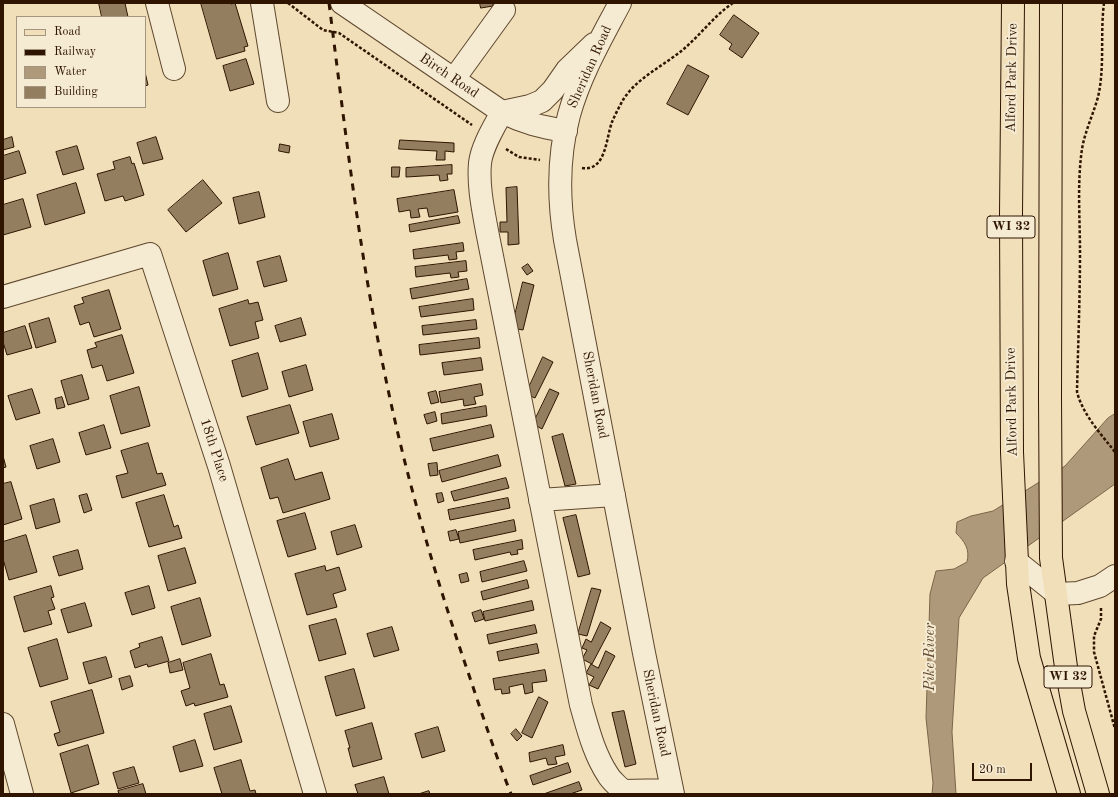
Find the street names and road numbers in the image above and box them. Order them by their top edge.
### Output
street label: Sheridan Road [564,23,616,111]
street label: Alford Park Drive [1003,23,1021,133]
street label: Birch Road [416,50,482,102]
road number: WI 32 [987,216,1035,238]
street label: Alford Park Drive [1003,347,1021,457]
street label: Sheridan Road [578,350,612,440]
street label: 18th Place [196,416,232,484]
road number: WI 32 [1044,666,1092,688]
street label: Sheridan Road [639,668,673,758]

